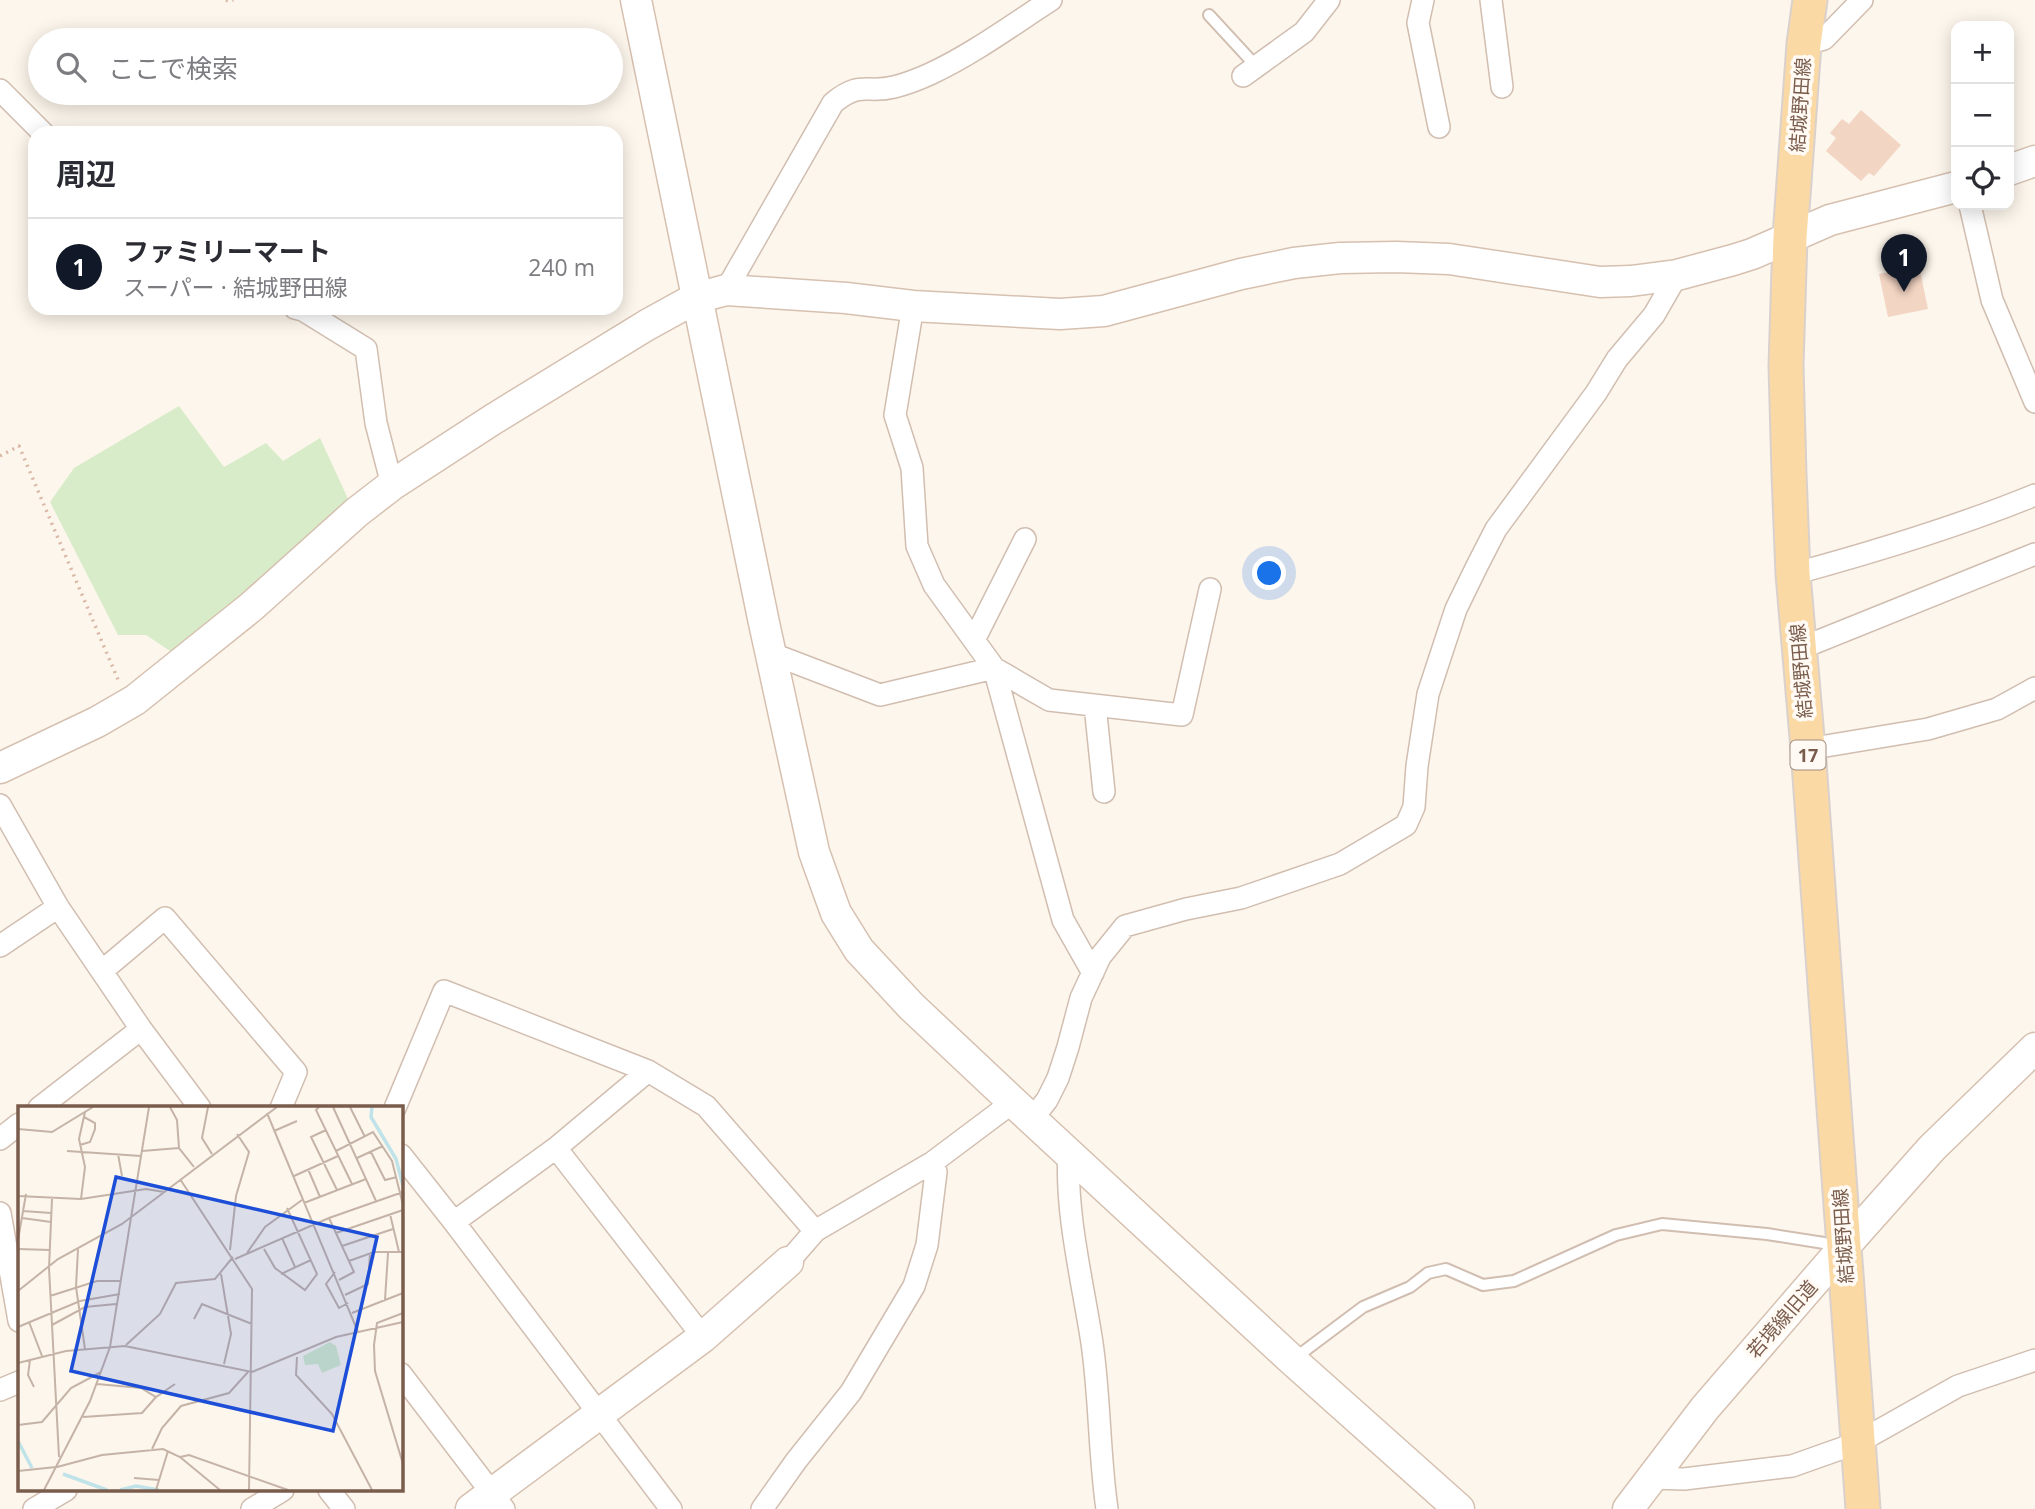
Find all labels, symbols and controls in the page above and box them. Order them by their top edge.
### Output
map controls [1951,21,2014,210]
button: + [1951,21,2014,84]
search box [28,28,623,105]
icon: search [52,48,90,86]
text: ここで検索 [108,50,238,86]
street label: 結城野田線 [1784,57,1816,153]
button: − [1951,84,2014,147]
button: locate [1951,147,2014,210]
text: 周辺 [56,153,116,194]
text: ファミリーマート [123,233,331,269]
pin: 1 [1881,234,1927,292]
text: 1 [72,251,86,283]
text: 240 m [528,251,595,283]
text: スーパー · 結城野田線 [123,271,348,303]
your location [1252,556,1286,590]
street label: 結城野田線 [1784,623,1818,719]
road number: 17 [1790,740,1826,770]
inset map [18,1106,402,1492]
street label: 結城野田線 [1827,1188,1859,1284]
street label: 若境線旧道 [1741,1275,1823,1363]

